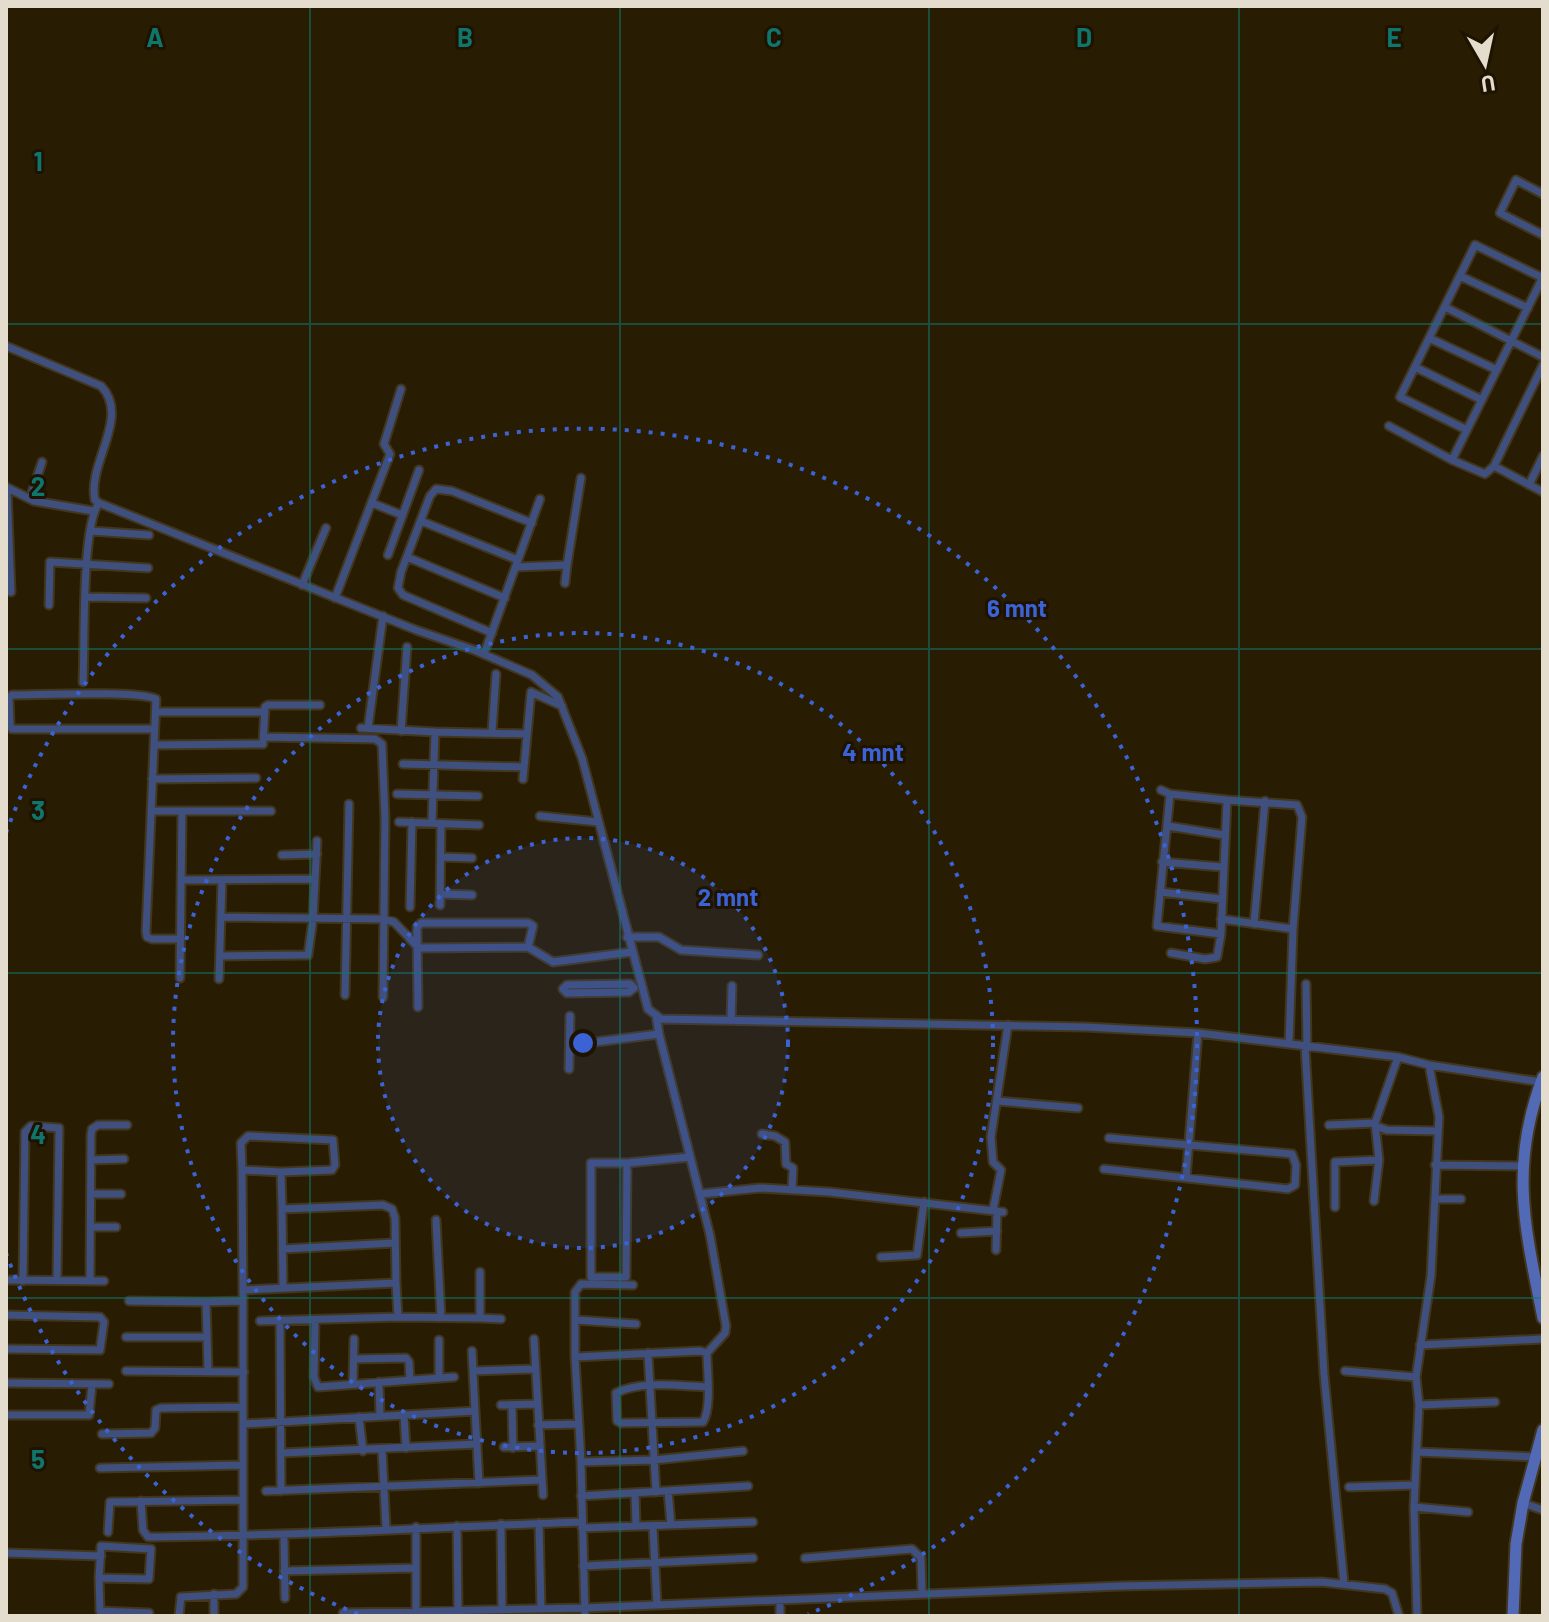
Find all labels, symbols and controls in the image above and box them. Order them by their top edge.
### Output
text: A [146,21,164,52]
text: B [457,21,473,52]
text: C [766,21,782,52]
text: D [1076,21,1092,52]
text: E [1386,21,1402,52]
north arrow [1445,24,1525,104]
text: U [1479,71,1497,99]
text: 1 [33,145,43,176]
text: 2 [31,470,45,501]
text: 6 mnt [987,593,1047,622]
text: 4 mnt [842,737,904,766]
text: 3 [31,794,45,825]
text: 2 mnt [698,882,758,911]
centre of rings [569,1029,597,1057]
text: 4 [30,1118,46,1149]
text: 5 [31,1443,45,1474]

